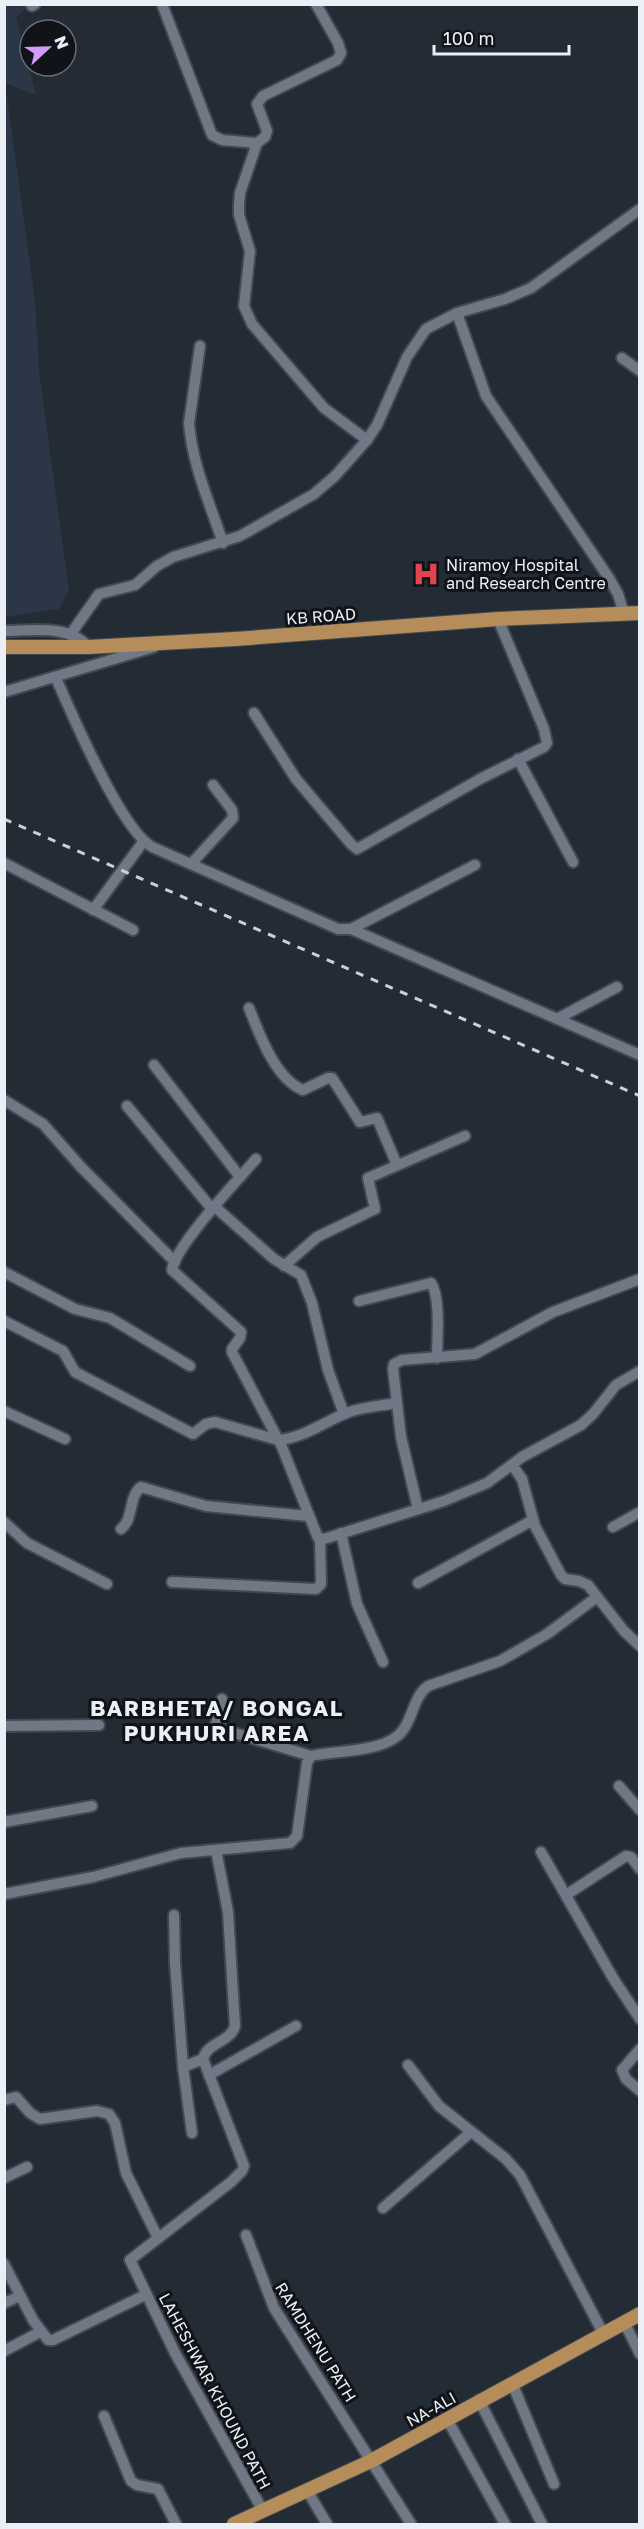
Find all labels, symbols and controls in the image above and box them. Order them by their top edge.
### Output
north arrow [18,18,78,78]
scale bar [434,18,569,56]
text: 100 m [443,27,494,49]
text: N [50,33,73,52]
place label: Niramoy Hospital and Research Centre [446,555,606,593]
hospital icon: Niramoy Hospital and Research Centre [411,559,441,589]
street label: KB ROAD [285,604,357,628]
district label: BARBHETA/ BONGAL PUKHURI AREA [90,1694,344,1746]
street label: RAMDHENU PATH [271,2279,361,2405]
street label: LAHESHWAR KHOUND PATH [155,2289,275,2493]
street label: NA-ALI [403,2387,459,2431]

